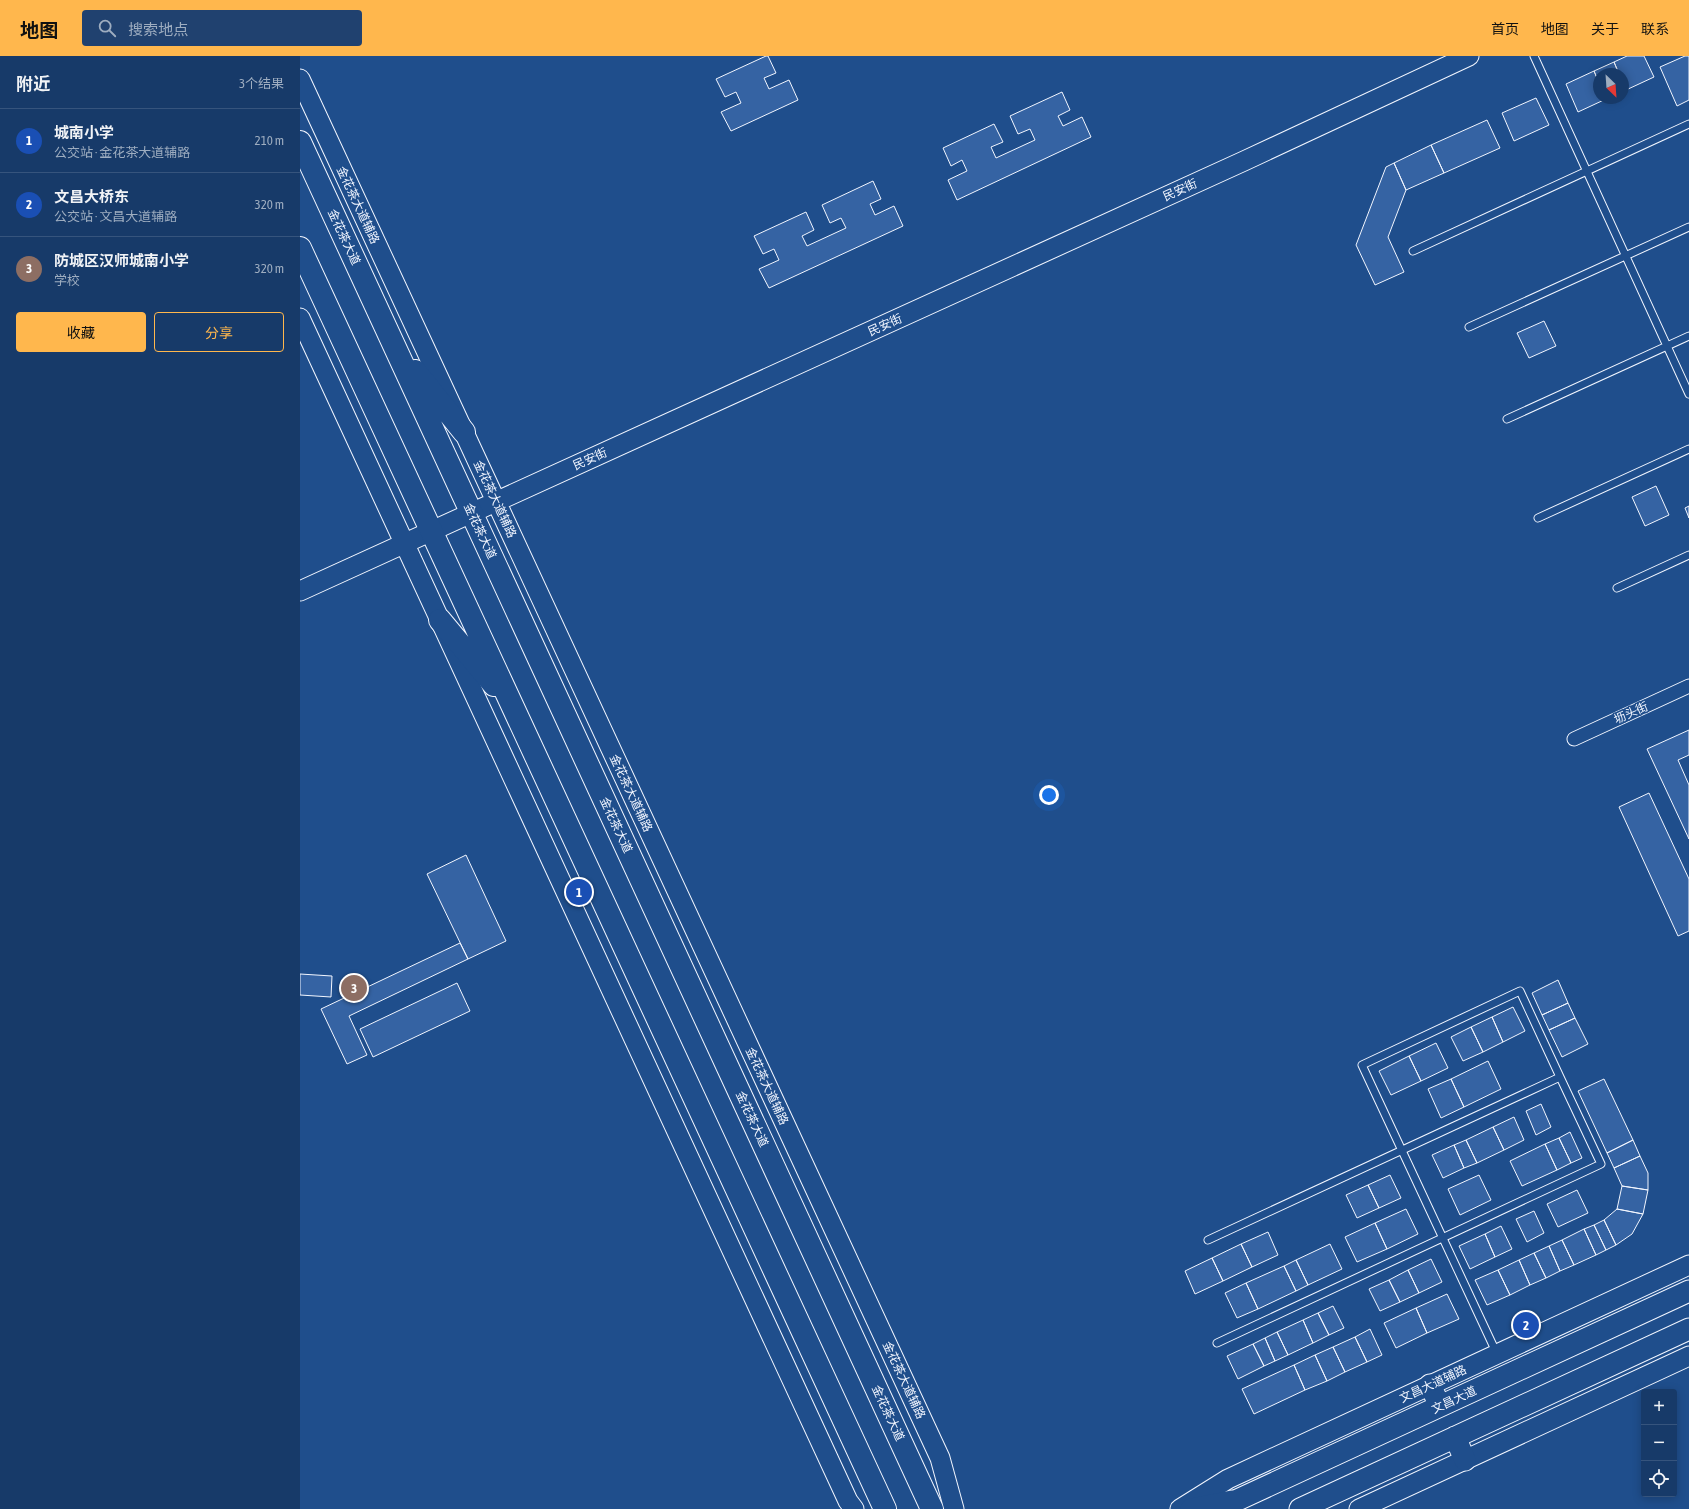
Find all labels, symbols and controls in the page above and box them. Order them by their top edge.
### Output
search box [82,10,362,46]
icon: search [96,17,118,39]
text: 地图 [20,19,58,41]
text: 搜索地点 [128,21,188,38]
text: 首页 [1491,21,1519,37]
text: 地图 [1541,21,1569,37]
text: 关于 [1591,21,1619,37]
text: 联系 [1641,21,1669,37]
north arrow [1593,68,1629,104]
text: 附近 [16,74,50,94]
text: 3个结果 [239,76,284,91]
text: 城南小学 [54,124,114,141]
text: 1 [26,133,32,148]
text: 210 m [255,133,284,148]
text: 公交站 · 金花茶大道辅路 [54,145,190,160]
street label: 金花茶大道辅路 [334,164,382,246]
street label: 民安街 [1161,176,1199,204]
text: 文昌大桥东 [54,188,129,205]
text: 2 [26,197,32,212]
text: 320 m [255,197,284,212]
street label: 金花茶大道 [325,207,363,267]
text: 公交站 · 文昌大道辅路 [54,209,177,224]
text: 防城区汉师城南小学 [54,252,189,269]
text: 3 [26,261,32,276]
text: 320 m [255,261,284,276]
text: 学校 [54,273,80,288]
street label: 民安街 [866,311,904,339]
button: 收藏 [16,312,146,352]
button: 分享 [154,312,284,352]
street label: 民安街 [571,445,609,473]
street label: 金花茶大道辅路 [471,458,519,540]
street label: 金花茶大道 [461,501,499,561]
street label: 坜头街 [1612,699,1650,727]
street label: 金花茶大道辅路 [607,752,655,834]
your location [1039,785,1059,805]
street label: 金花茶大道 [597,795,635,855]
pin: 1 [566,877,592,907]
pin: 3 [341,973,367,1003]
street label: 金花茶大道辅路 [743,1045,791,1127]
street label: 金花茶大道 [733,1089,771,1149]
pin: 2 [1513,1310,1539,1340]
street label: 金花茶大道辅路 [880,1339,928,1421]
street label: 文昌大道辅路 [1397,1362,1469,1406]
street label: 金花茶大道 [869,1383,907,1443]
street label: 文昌大道 [1429,1383,1479,1417]
map controls [1641,1389,1677,1497]
button: + [1641,1389,1677,1425]
button: − [1641,1425,1677,1461]
button: locate [1641,1461,1677,1497]

